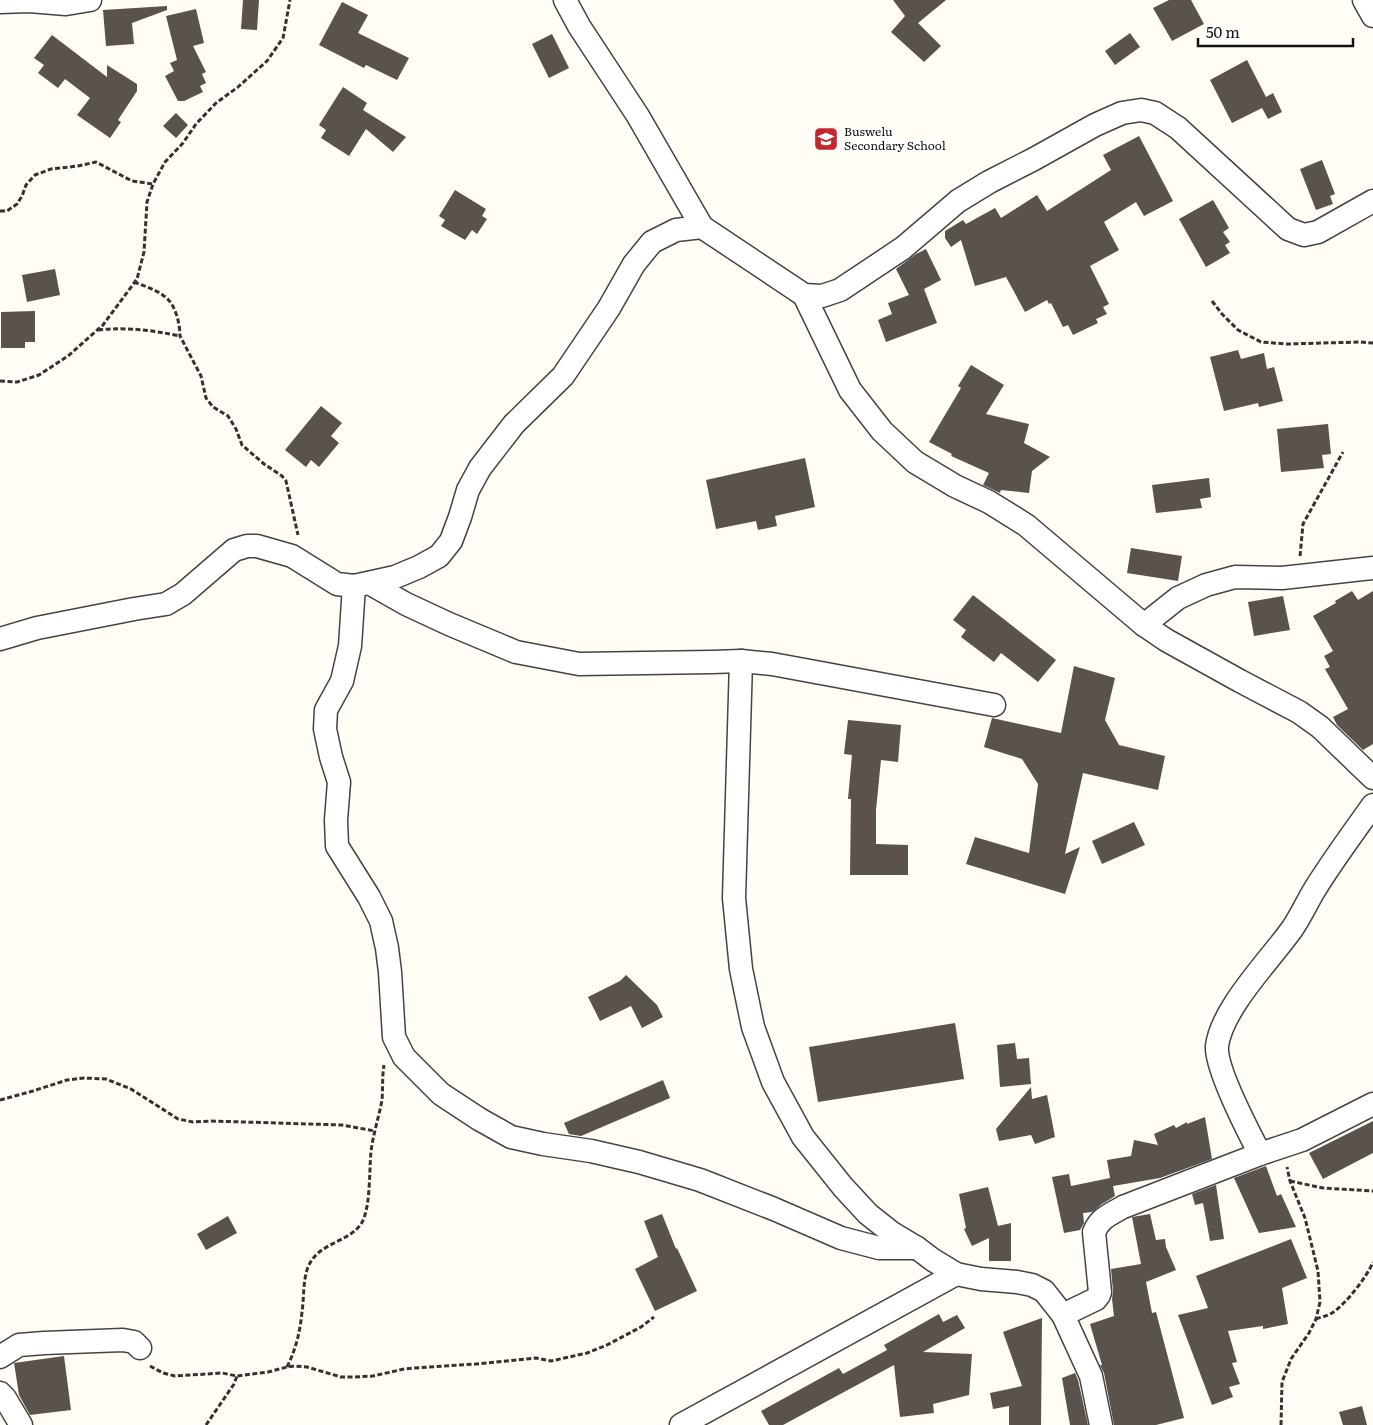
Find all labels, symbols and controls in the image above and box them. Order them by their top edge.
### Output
scale bar [1198,15,1353,47]
text: 50 m [1206,20,1240,43]
place label: Buswelu Secondary School [844,122,946,154]
school or university icon: Buswelu Secondary School [813,126,839,152]

